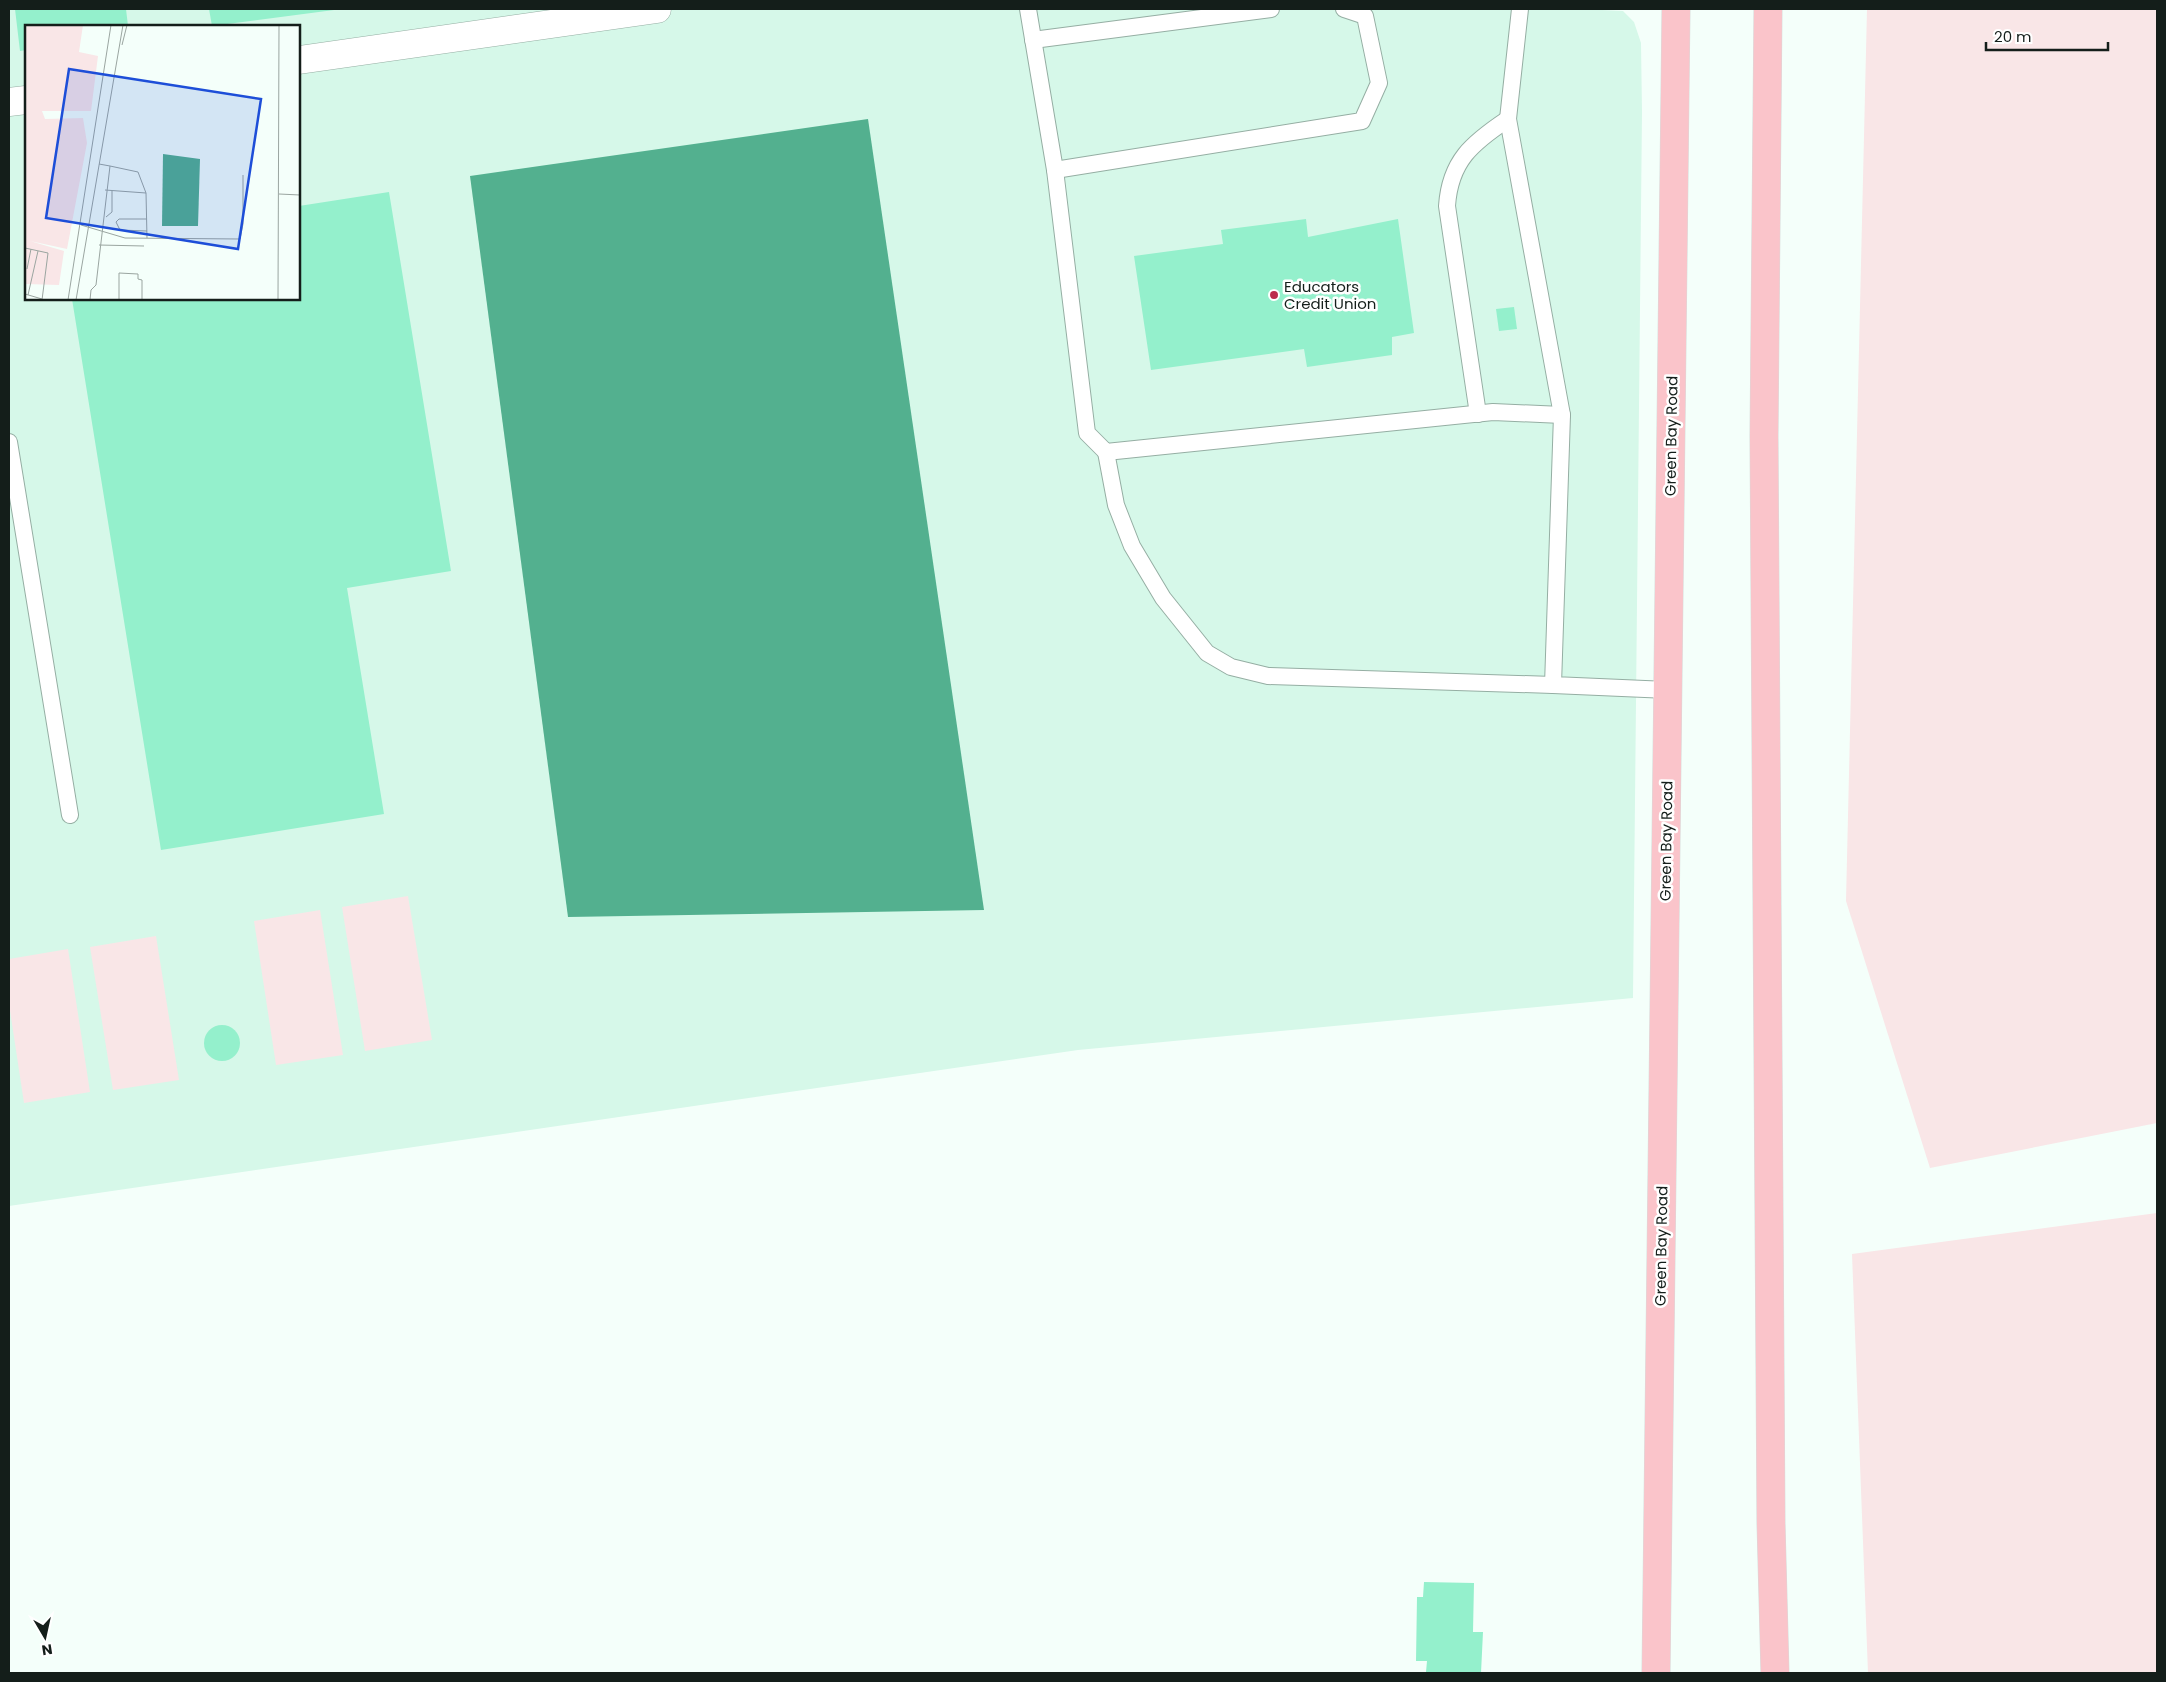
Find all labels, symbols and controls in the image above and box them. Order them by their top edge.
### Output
scale bar [1986,20,2108,52]
inset map [25,25,300,300]
text: 20 m [1994,26,2032,47]
place label: Educators Credit Union [1284,276,1376,314]
marker: Educators Credit Union [1268,289,1280,301]
street label: Green Bay Road [1659,376,1683,496]
street label: Green Bay Road [1654,781,1678,901]
street label: Green Bay Road [1649,1186,1673,1306]
north arrow [20,1612,70,1662]
text: N [40,1639,54,1661]

